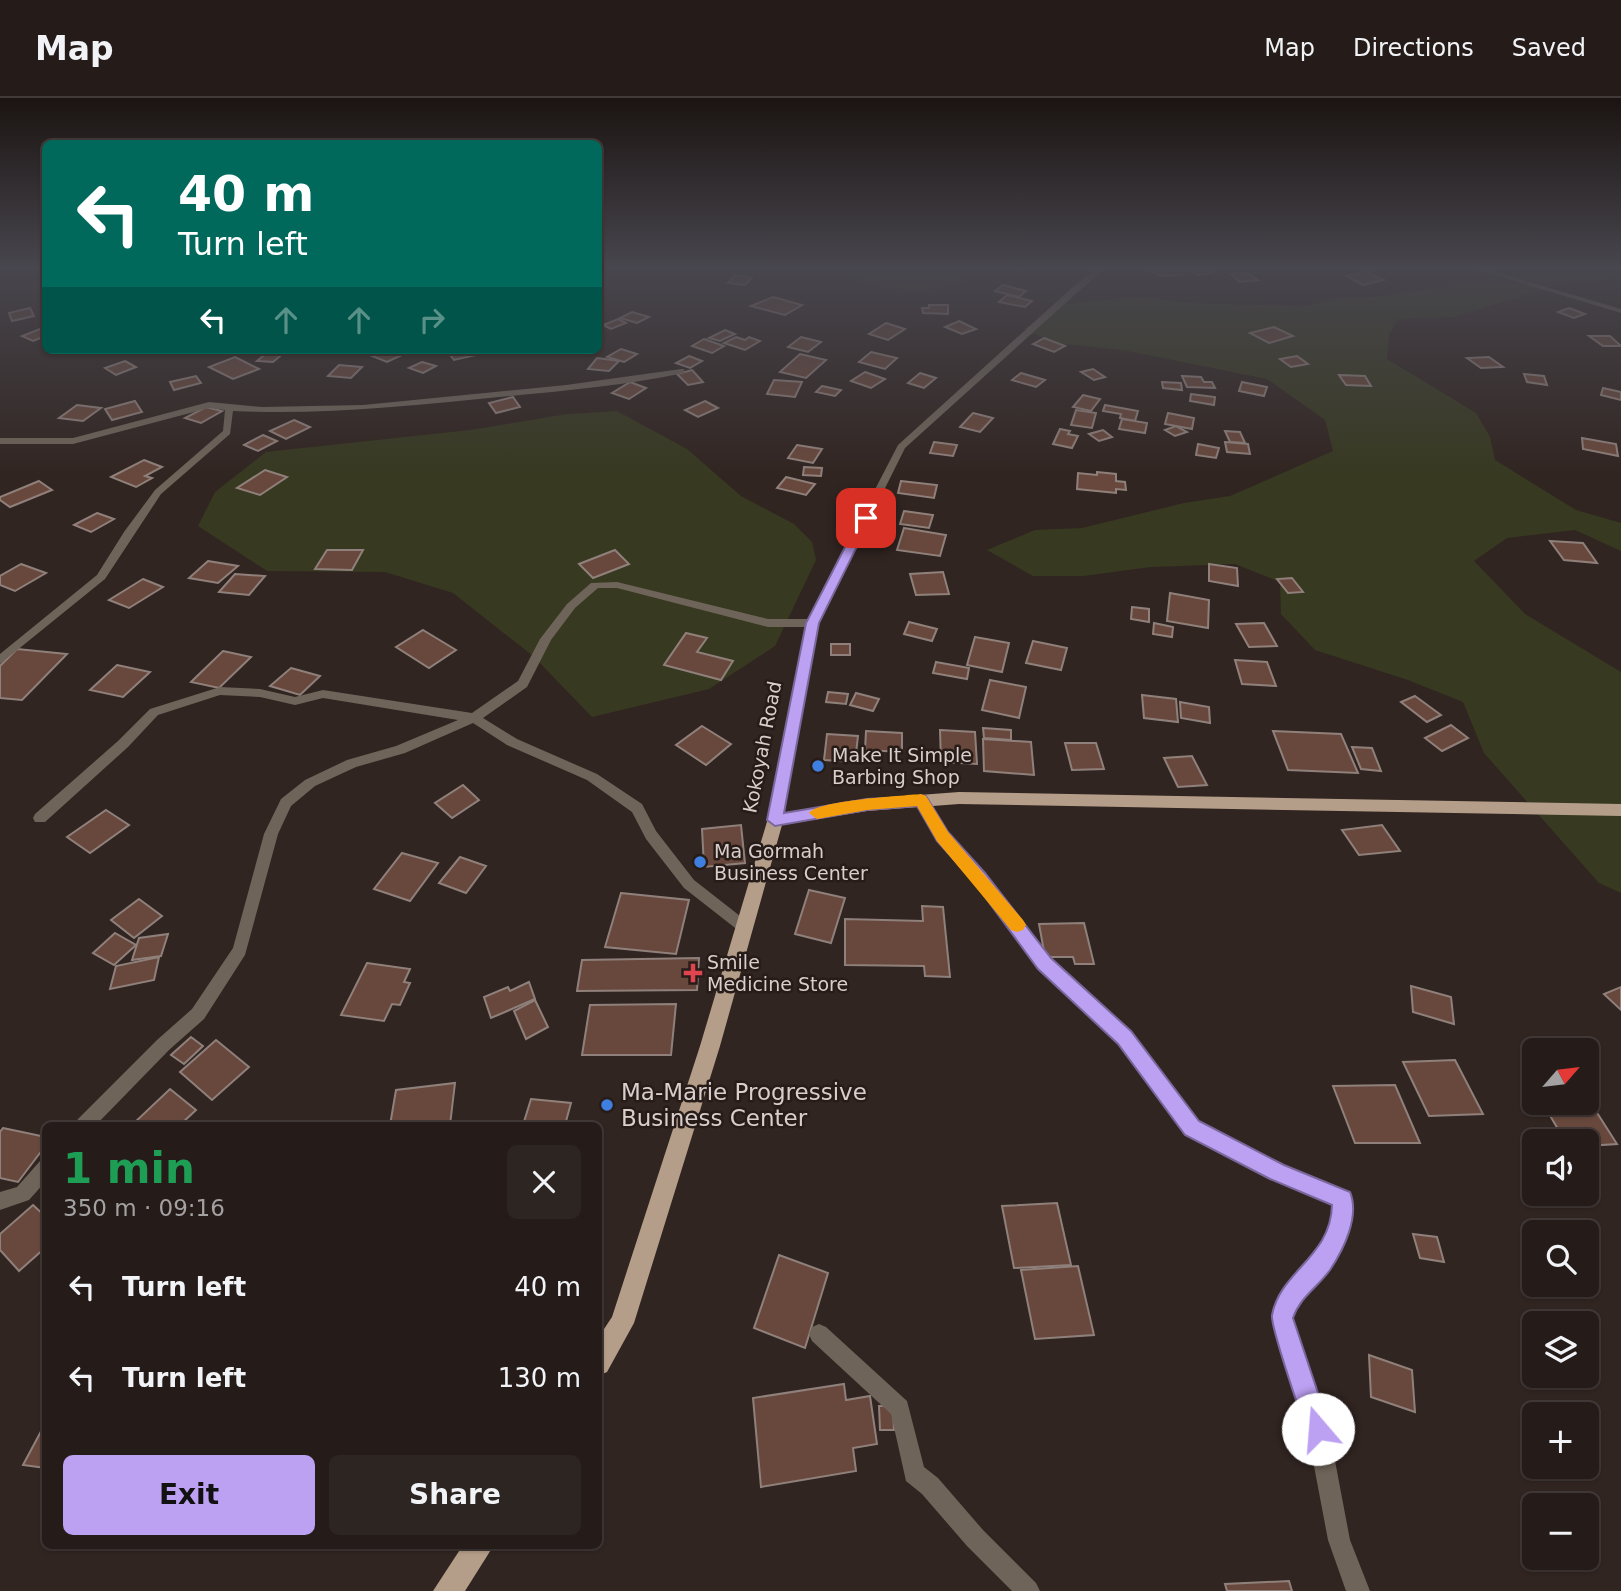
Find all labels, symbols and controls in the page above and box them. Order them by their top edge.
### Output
text: Map [35,29,114,68]
text: Map [1264,34,1315,62]
text: Directions [1353,34,1474,62]
text: Saved [1512,34,1586,62]
text: 40 m [178,166,314,223]
icon: left [63,168,154,259]
text: Turn left [178,225,308,263]
icon: left [194,301,232,339]
icon: ahead [267,301,305,339]
icon: ahead [340,301,378,339]
icon: right [413,301,451,339]
pin [836,488,896,548]
icon: arrive [847,499,885,537]
street label: Kokoyah Road [738,679,786,815]
place label: Make It Simple Barbing Shop [832,744,972,788]
marker: Make It Simple Barbing Shop [810,758,826,774]
place label: Ma Gormah Business Center [714,840,868,884]
marker: Ma Gormah Business Center [692,854,708,870]
place label: Smile Medicine Store [707,951,848,995]
marker: Smile Medicine Store [685,965,701,981]
north arrow [1522,1038,1600,1115]
map controls [1522,1038,1599,1570]
place label: Ma-Marie Progressive Business Center [621,1079,867,1131]
marker: Ma-Marie Progressive Business Center [599,1097,615,1113]
button: sound [1522,1129,1599,1206]
text: 1 min [63,1144,195,1193]
button: close [507,1145,581,1219]
text: 350 m · 09:16 [63,1195,225,1221]
button: search [1522,1220,1599,1297]
icon: left [63,1268,101,1306]
text: Turn left [122,1272,246,1302]
text: 40 m [514,1272,581,1302]
button: layers [1522,1311,1599,1388]
icon: left [63,1359,101,1397]
text: Turn left [122,1363,246,1393]
text: 130 m [498,1363,581,1393]
position arrow [1281,1392,1355,1466]
button: + [1522,1402,1599,1479]
button: Exit [63,1455,315,1535]
button: Share [329,1455,581,1535]
button: − [1522,1493,1599,1570]

